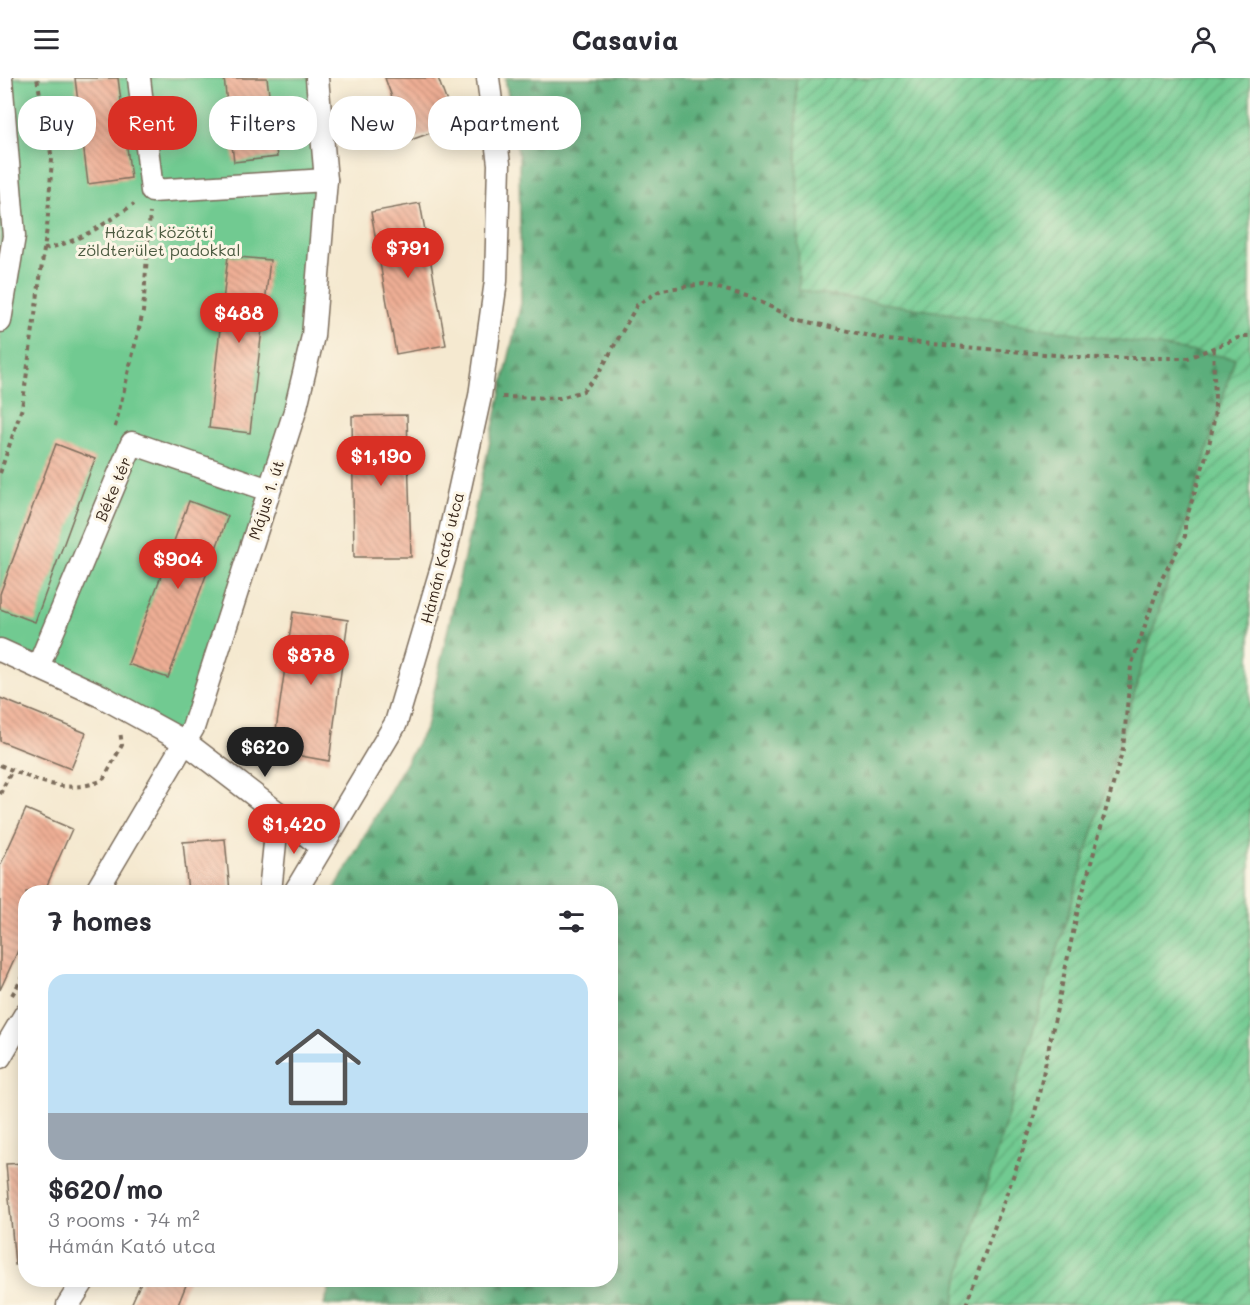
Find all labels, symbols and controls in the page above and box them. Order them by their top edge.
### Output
text: Casavia [571,22,679,57]
icon: menu [30,23,63,56]
icon: person [1187,23,1220,56]
chip: Buy [18,96,96,150]
chip: Rent [108,96,197,150]
chip: Filters [209,96,317,150]
chip: New [329,96,416,150]
chip: Apartment [428,96,581,150]
park label: Házak közötti zöldterület padokkal [78,221,240,260]
pin: $791 [372,228,444,279]
text: $791 [386,234,430,260]
pin: $488 [203,293,275,344]
text: $488 [214,299,264,325]
pin: $1,190 [332,436,430,487]
text: $1,190 [350,442,412,468]
street label: Béke tér [90,453,136,524]
street label: Május 1. út [243,457,288,542]
street label: Hámán Kató utca [415,490,468,626]
pin: $904 [142,539,214,590]
text: $904 [153,545,203,571]
pin: $878 [275,635,347,686]
text: $878 [287,641,335,667]
pin: $620 [229,727,301,778]
text: $620 [241,733,289,759]
pin: $1,420 [245,804,343,855]
text: $1,420 [262,810,326,836]
text: 7 homes [48,904,152,938]
icon: filters [555,905,588,938]
icon: home [264,1013,372,1121]
text: $620/mo [48,1172,163,1206]
text: 3 rooms · 74 m² [48,1206,200,1232]
text: Hámán Kató utca [48,1232,216,1258]

